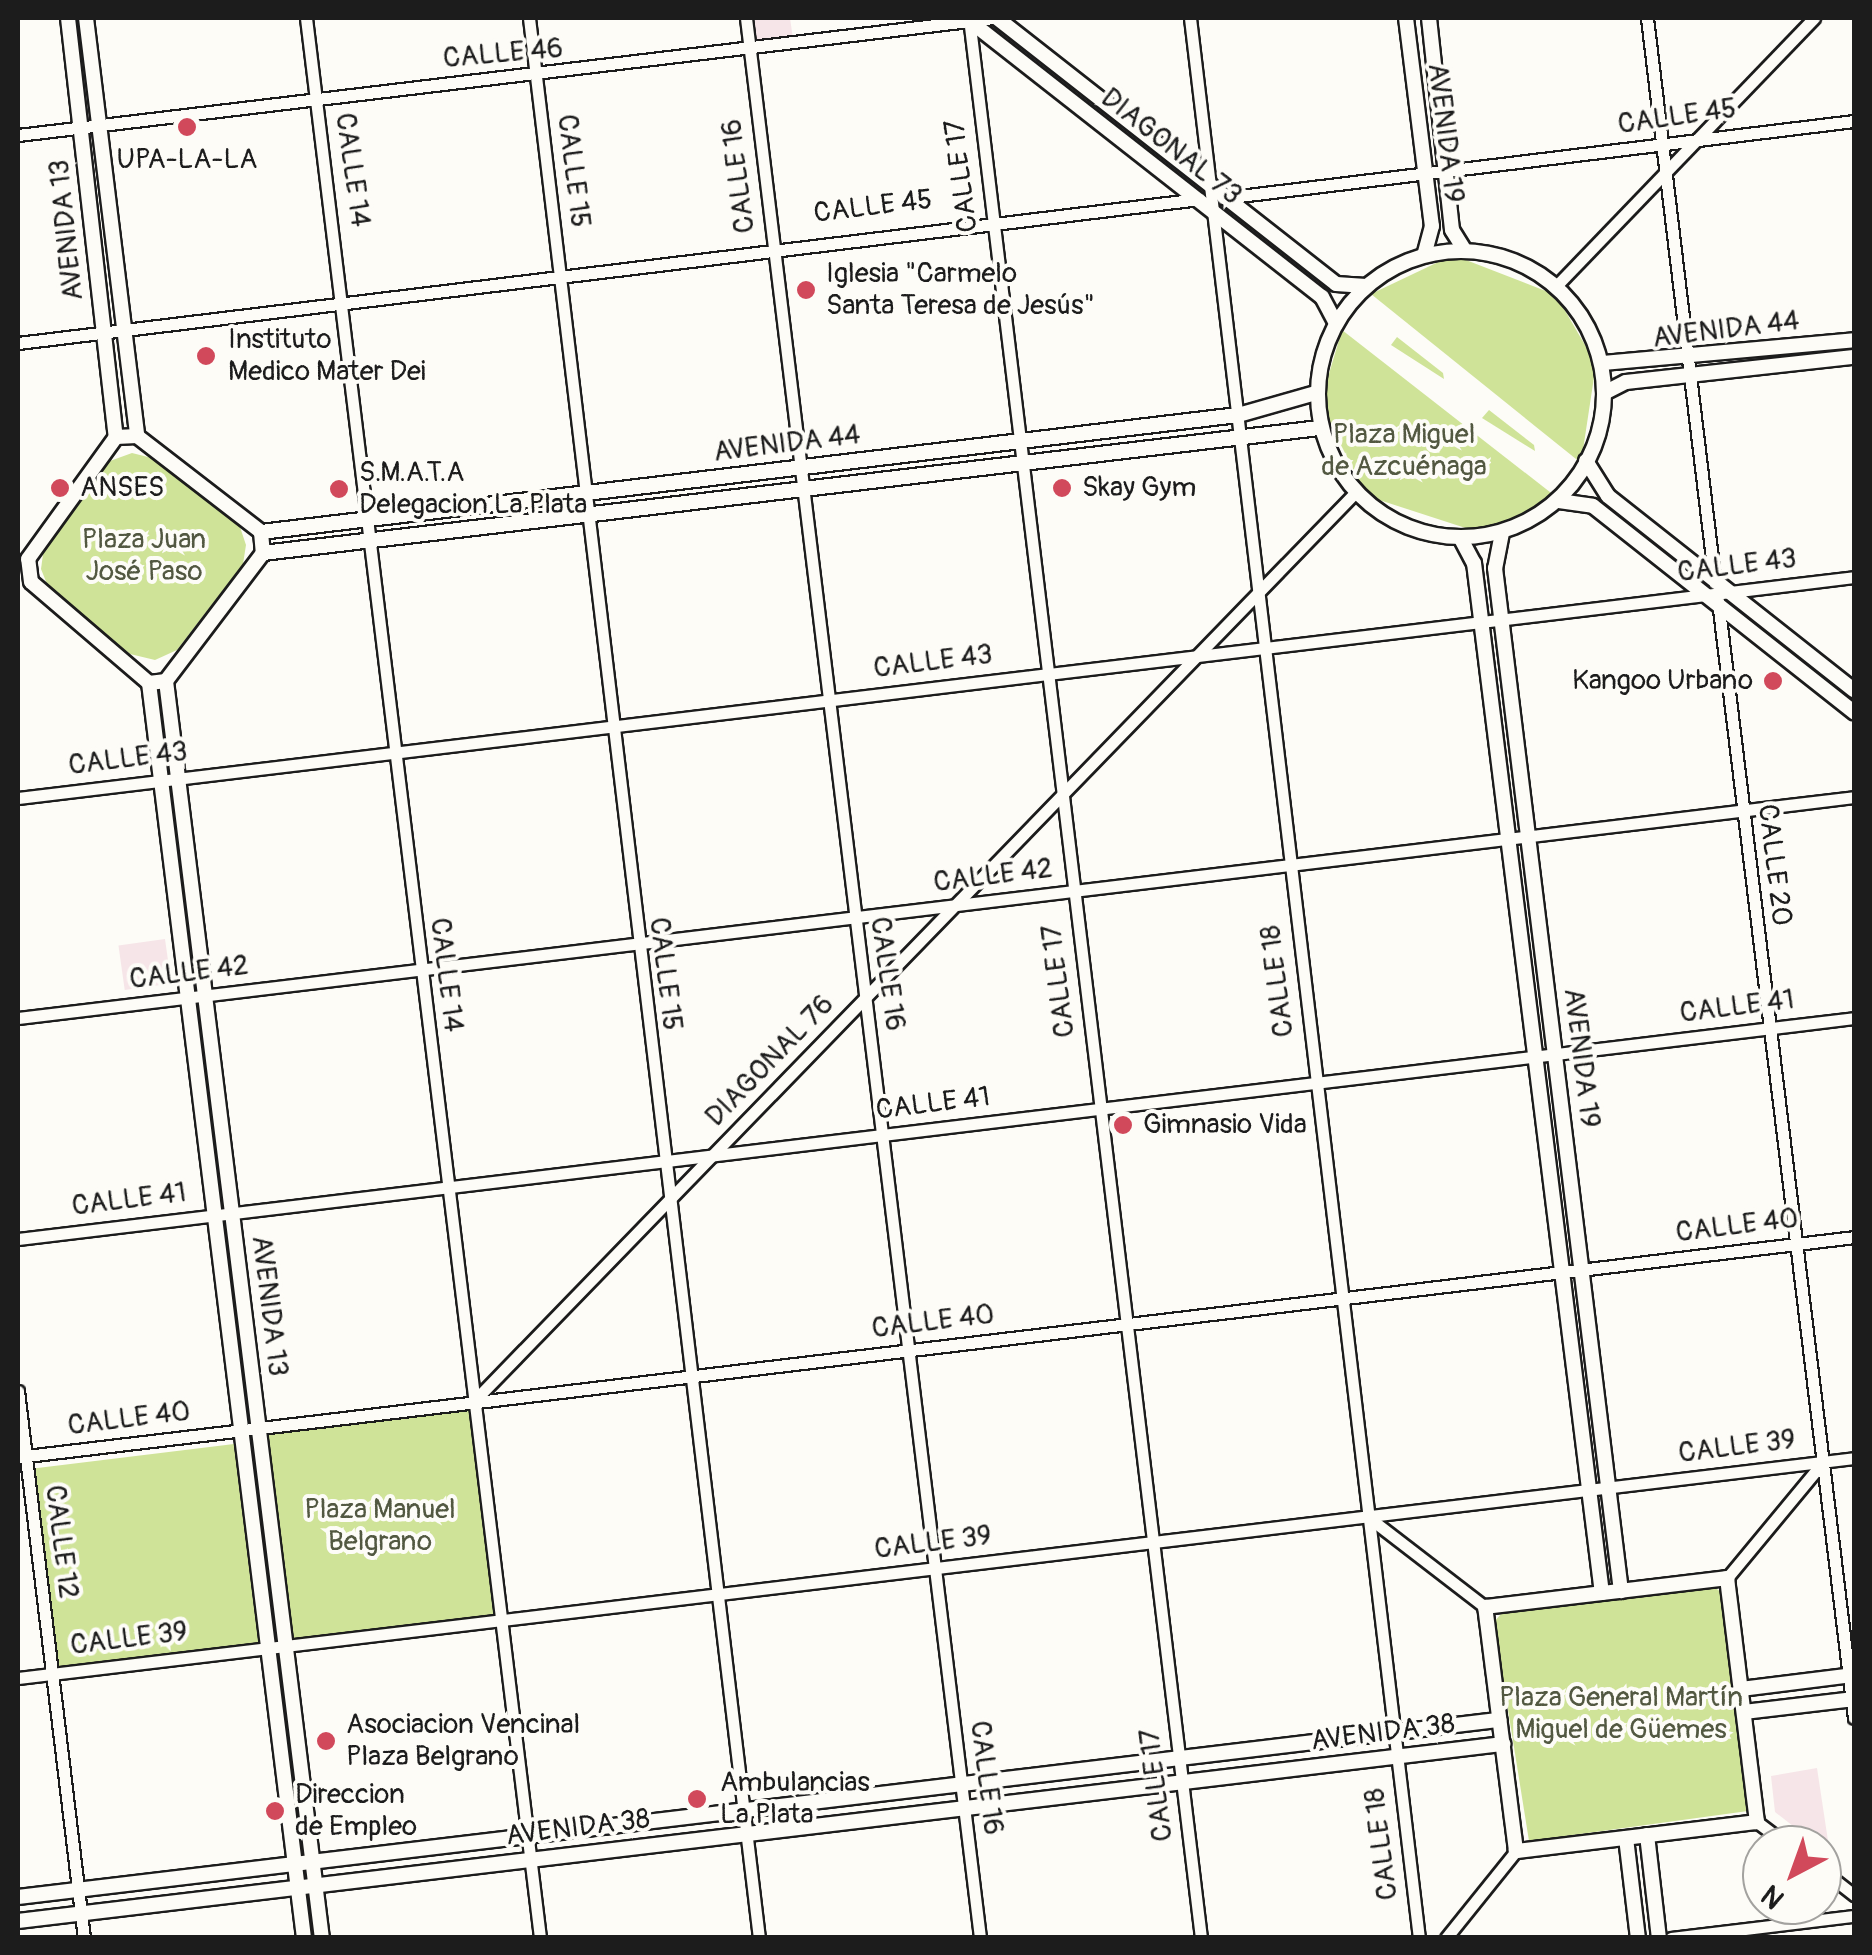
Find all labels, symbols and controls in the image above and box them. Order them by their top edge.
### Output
street label: CALLE 46 [442,32,564,76]
street label: AVENIDA 19 [1420,61,1470,205]
street label: DIAGONAL 73 [1094,82,1248,212]
street label: CALLE 45 [1616,92,1738,142]
street label: CALLE 14 [327,111,377,229]
street label: CALLE 15 [549,112,597,230]
marker: UPA-LA-LA [176,116,198,138]
street label: CALLE 16 [715,117,763,235]
street label: CALLE 17 [938,118,986,234]
place label: UPA-LA-LA [117,143,257,177]
street label: AVENIDA 13 [43,158,91,302]
street label: CALLE 45 [812,183,934,231]
place label: Iglesia "Carmelo Santa Teresa de Jesús" [826,257,1095,323]
marker: Iglesia "Carmelo Santa Teresa de Jesús" [795,279,817,301]
street label: AVENIDA 44 [1651,304,1801,356]
place label: Instituto Medico Mater Dei [228,323,426,389]
marker: Instituto Medico Mater Dei [193,343,219,369]
street label: AVENIDA 44 [712,418,862,470]
park label: Plaza Miguel de Azcuénaga [1321,418,1487,484]
place label: S.M.A.T.A Delegacion La Plata [359,456,587,522]
place label: ANSES [80,471,164,505]
place label: Skay Gym [1082,471,1196,505]
marker: ANSES [49,477,71,499]
marker: Skay Gym [1051,477,1073,499]
marker: S.M.A.T.A Delegacion La Plata [328,478,350,500]
park label: Plaza Juan José Paso [82,523,206,589]
street label: CALLE 43 [1676,542,1798,590]
street label: CALLE 43 [872,638,994,686]
place label: Kangoo Urbano [1572,664,1753,698]
marker: Kangoo Urbano [1762,670,1784,692]
street label: CALLE 43 [67,735,189,783]
street label: CALLE 20 [1750,802,1798,928]
street label: CALLE 42 [932,852,1054,900]
street label: CALLE 15 [641,915,689,1033]
street label: CALLE 16 [862,915,912,1033]
street label: CALLE 14 [422,916,470,1034]
street label: CALLE 17 [1035,923,1083,1039]
street label: CALLE 18 [1254,923,1302,1039]
street label: CALLE 42 [128,949,250,997]
street label: CALLE 41 [1678,983,1796,1031]
street label: AVENIDA 19 [1556,986,1606,1130]
street label: DIAGONAL 76 [699,988,841,1134]
street label: CALLE 41 [874,1080,992,1128]
place label: Gimnasio Vida [1143,1108,1307,1142]
marker: Gimnasio Vida [1112,1114,1134,1136]
street label: CALLE 41 [70,1176,188,1224]
street label: CALLE 40 [1674,1202,1800,1250]
street label: AVENIDA 13 [244,1234,294,1378]
street label: CALLE 40 [870,1298,996,1346]
street label: CALLE 40 [66,1395,192,1443]
street label: CALLE 39 [1677,1423,1797,1471]
street label: CALLE 12 [37,1483,85,1601]
park label: Plaza Manuel Belgrano [304,1493,456,1559]
street label: CALLE 39 [873,1519,993,1567]
street label: CALLE 39 [69,1615,189,1663]
park label: Plaza General Martín Miguel de Güemes [1499,1681,1743,1747]
place label: Asociacion Vencinal Plaza Belgrano [346,1708,580,1774]
street label: AVENIDA 38 [1309,1708,1457,1758]
street label: CALLE 16 [962,1719,1010,1837]
street label: CALLE 17 [1133,1727,1181,1843]
marker: Asociacion Vencinal Plaza Belgrano [315,1730,337,1752]
place label: Ambulancias La Plata [720,1766,870,1832]
place label: Direccion de Empleo [295,1778,417,1844]
marker: Ambulancias La Plata [684,1786,710,1812]
street label: CALLE 18 [1358,1786,1406,1902]
marker: Direccion de Empleo [264,1800,286,1822]
street label: AVENIDA 38 [504,1803,652,1853]
north arrow [1742,1825,1842,1925]
text: N [1755,1877,1792,1916]

